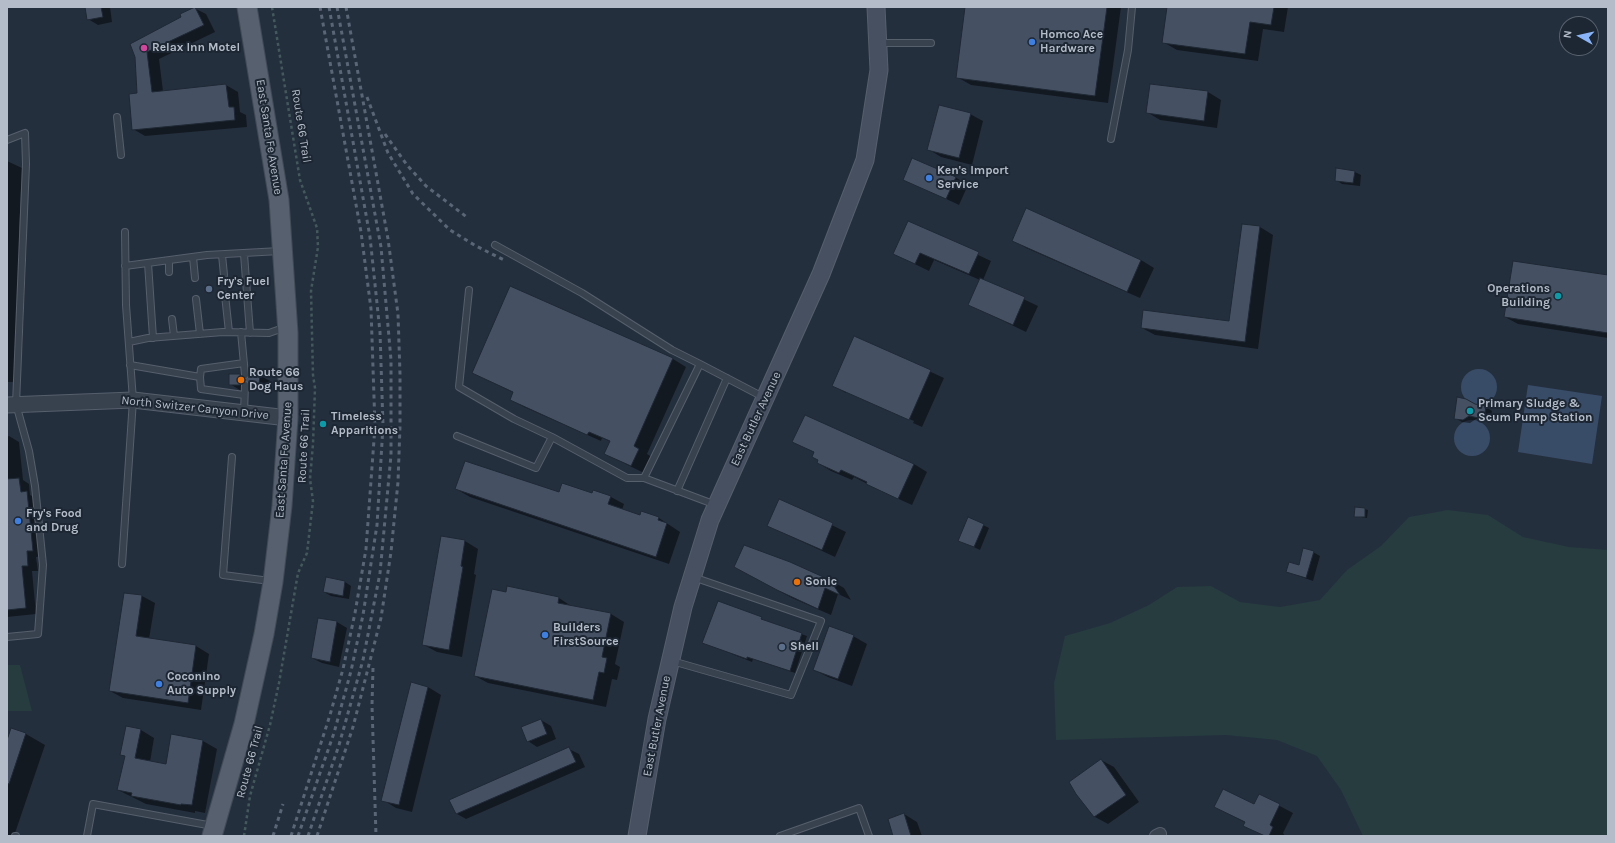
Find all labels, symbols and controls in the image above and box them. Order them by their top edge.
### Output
north arrow [1559,16,1599,56]
place label: Homco Ace Hardware [1040,28,1103,56]
text: N [1561,30,1575,39]
marker: Homco Ace Hardware [1027,37,1037,47]
place label: Relax Inn Motel [152,41,240,55]
marker: Relax Inn Motel [139,43,149,53]
street label: East Santa Fe Avenue [253,78,285,196]
street label: Route 66 Trail [288,88,314,164]
place label: Ken's Import Service [937,164,1009,192]
marker: Ken's Import Service [924,173,934,183]
place label: Fry's Fuel Center [217,275,270,303]
place label: Operations Building [1487,282,1550,310]
marker: Fry's Fuel Center [204,284,214,294]
marker: Operations Building [1553,291,1563,301]
place label: Route 66 Dog Haus [249,366,303,394]
street label: East Butler Avenue [728,370,784,468]
marker: Route 66 Dog Haus [236,375,246,385]
street label: North Switzer Canyon Drive [121,393,269,423]
place label: Primary Sludge & Scum Pump Station [1478,397,1593,425]
street label: East Santa Fe Avenue [273,401,295,519]
marker: Primary Sludge & Scum Pump Station [1465,406,1475,416]
street label: Route 66 Trail [295,409,313,483]
place label: Timeless Apparitions [331,410,398,438]
marker: Timeless Apparitions [318,419,328,429]
place label: Fry's Food and Drug [26,507,82,535]
marker: Fry's Food and Drug [13,516,23,526]
place label: Sonic [805,575,837,589]
marker: Sonic [792,577,802,587]
place label: Builders FirstSource [553,621,619,649]
marker: Builders FirstSource [540,630,550,640]
place label: Shell [790,640,819,654]
marker: Shell [777,642,787,652]
place label: Coconino Auto Supply [167,670,236,698]
street label: East Butler Avenue [640,674,674,778]
marker: Coconino Auto Supply [154,679,164,689]
street label: Route 66 Trail [233,724,267,800]

